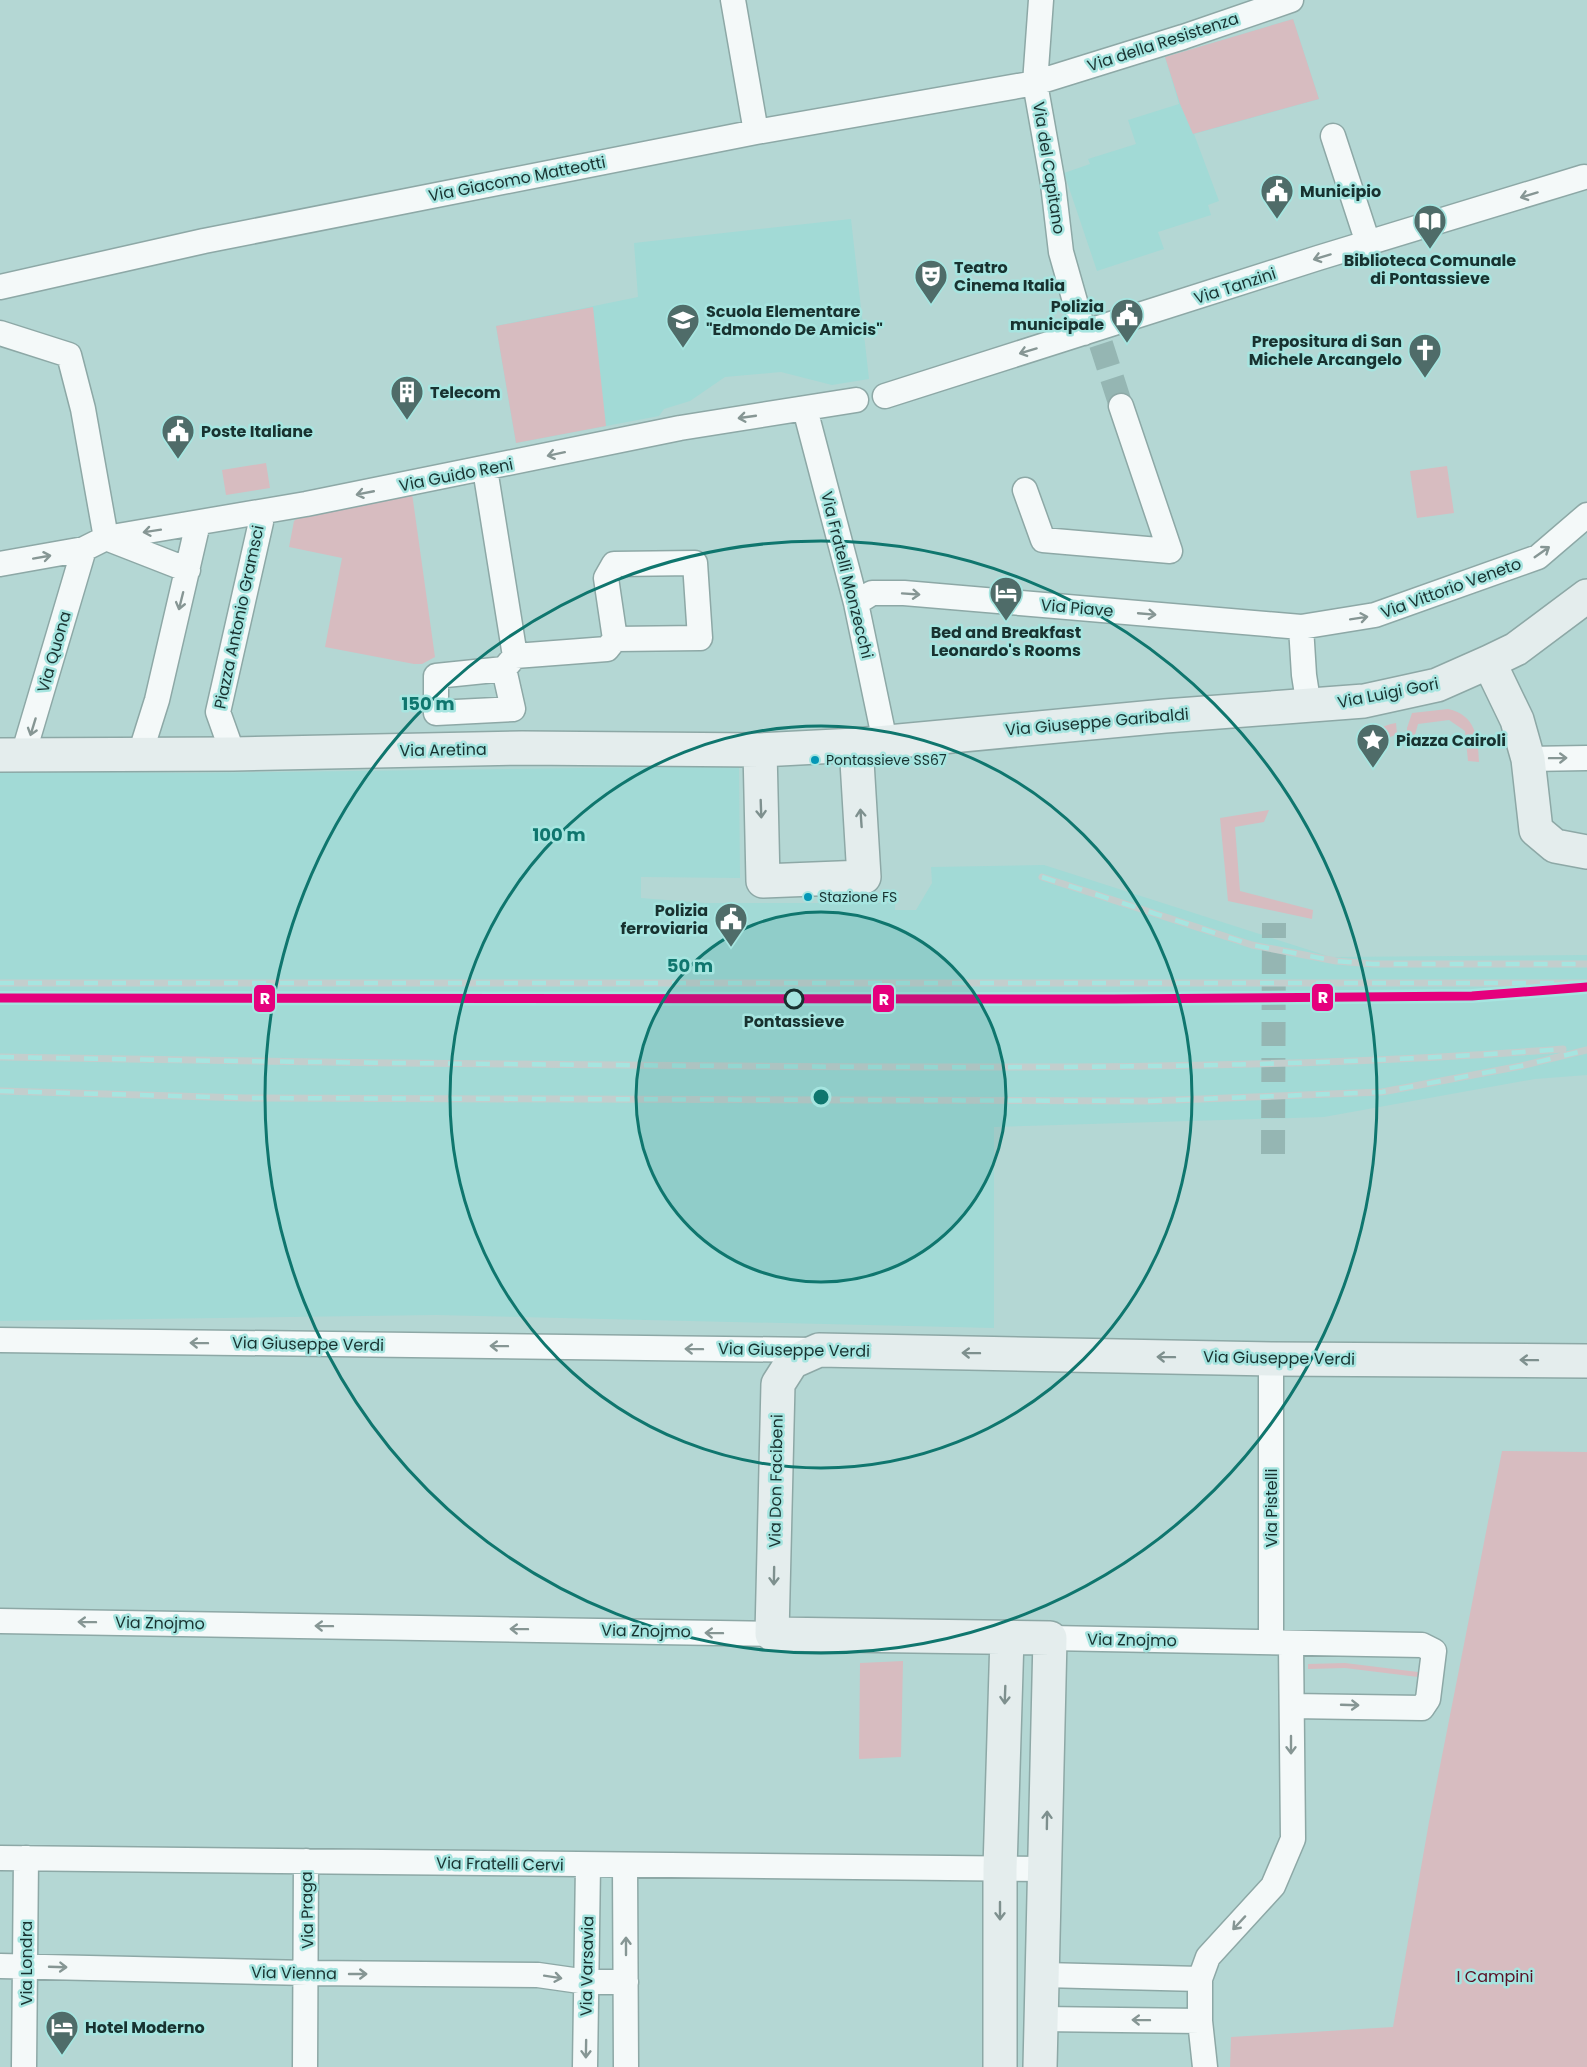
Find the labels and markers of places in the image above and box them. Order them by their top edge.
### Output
public building icon: Municipio [1259,173,1295,220]
place label: Municipio [1300,180,1381,203]
library icon: Biblioteca Comunale di Pontassieve [1412,203,1448,250]
place label: Biblioteca Comunale di Pontassieve [1344,249,1516,290]
place label: Teatro Cinema Italia [954,256,1065,297]
theatre icon: Teatro Cinema Italia [913,258,949,305]
place label: Polizia municipale [1010,295,1104,336]
public building icon: Polizia municipale [1109,297,1145,344]
place label: Scuola Elementare "Edmondo De Amicis" [706,300,883,341]
school or university icon: Scuola Elementare "Edmondo De Amicis" [665,302,701,349]
place label: Prepositura di San Michele Arcangelo [1249,330,1402,371]
church icon: Prepositura di San Michele Arcangelo [1407,332,1443,379]
building icon: Telecom [389,374,425,421]
place label: Telecom [430,381,501,404]
public building icon: Poste Italiane [160,413,196,460]
place label: Poste Italiane [201,420,313,443]
hotel icon: Bed and Breakfast Leonardo's Rooms [988,575,1024,622]
place label: Bed and Breakfast Leonardo's Rooms [931,621,1081,662]
place icon: Piazza Cairoli [1355,722,1391,769]
place label: Piazza Cairoli [1396,729,1506,752]
place label: Pontassieve SS67 [826,750,947,770]
marker: Pontassieve SS67 [809,754,821,766]
place label: Stazione FS [819,887,897,907]
marker: Stazione FS [802,891,814,903]
place label: Polizia ferroviaria [620,899,708,940]
public building icon: Polizia ferroviaria [713,901,749,948]
marker: Pontassieve [784,989,804,1009]
place label: Pontassieve [744,1010,844,1033]
centre of rings [811,1087,831,1107]
hotel icon: Hotel Moderno [44,2009,80,2056]
place label: Hotel Moderno [85,2016,205,2039]

